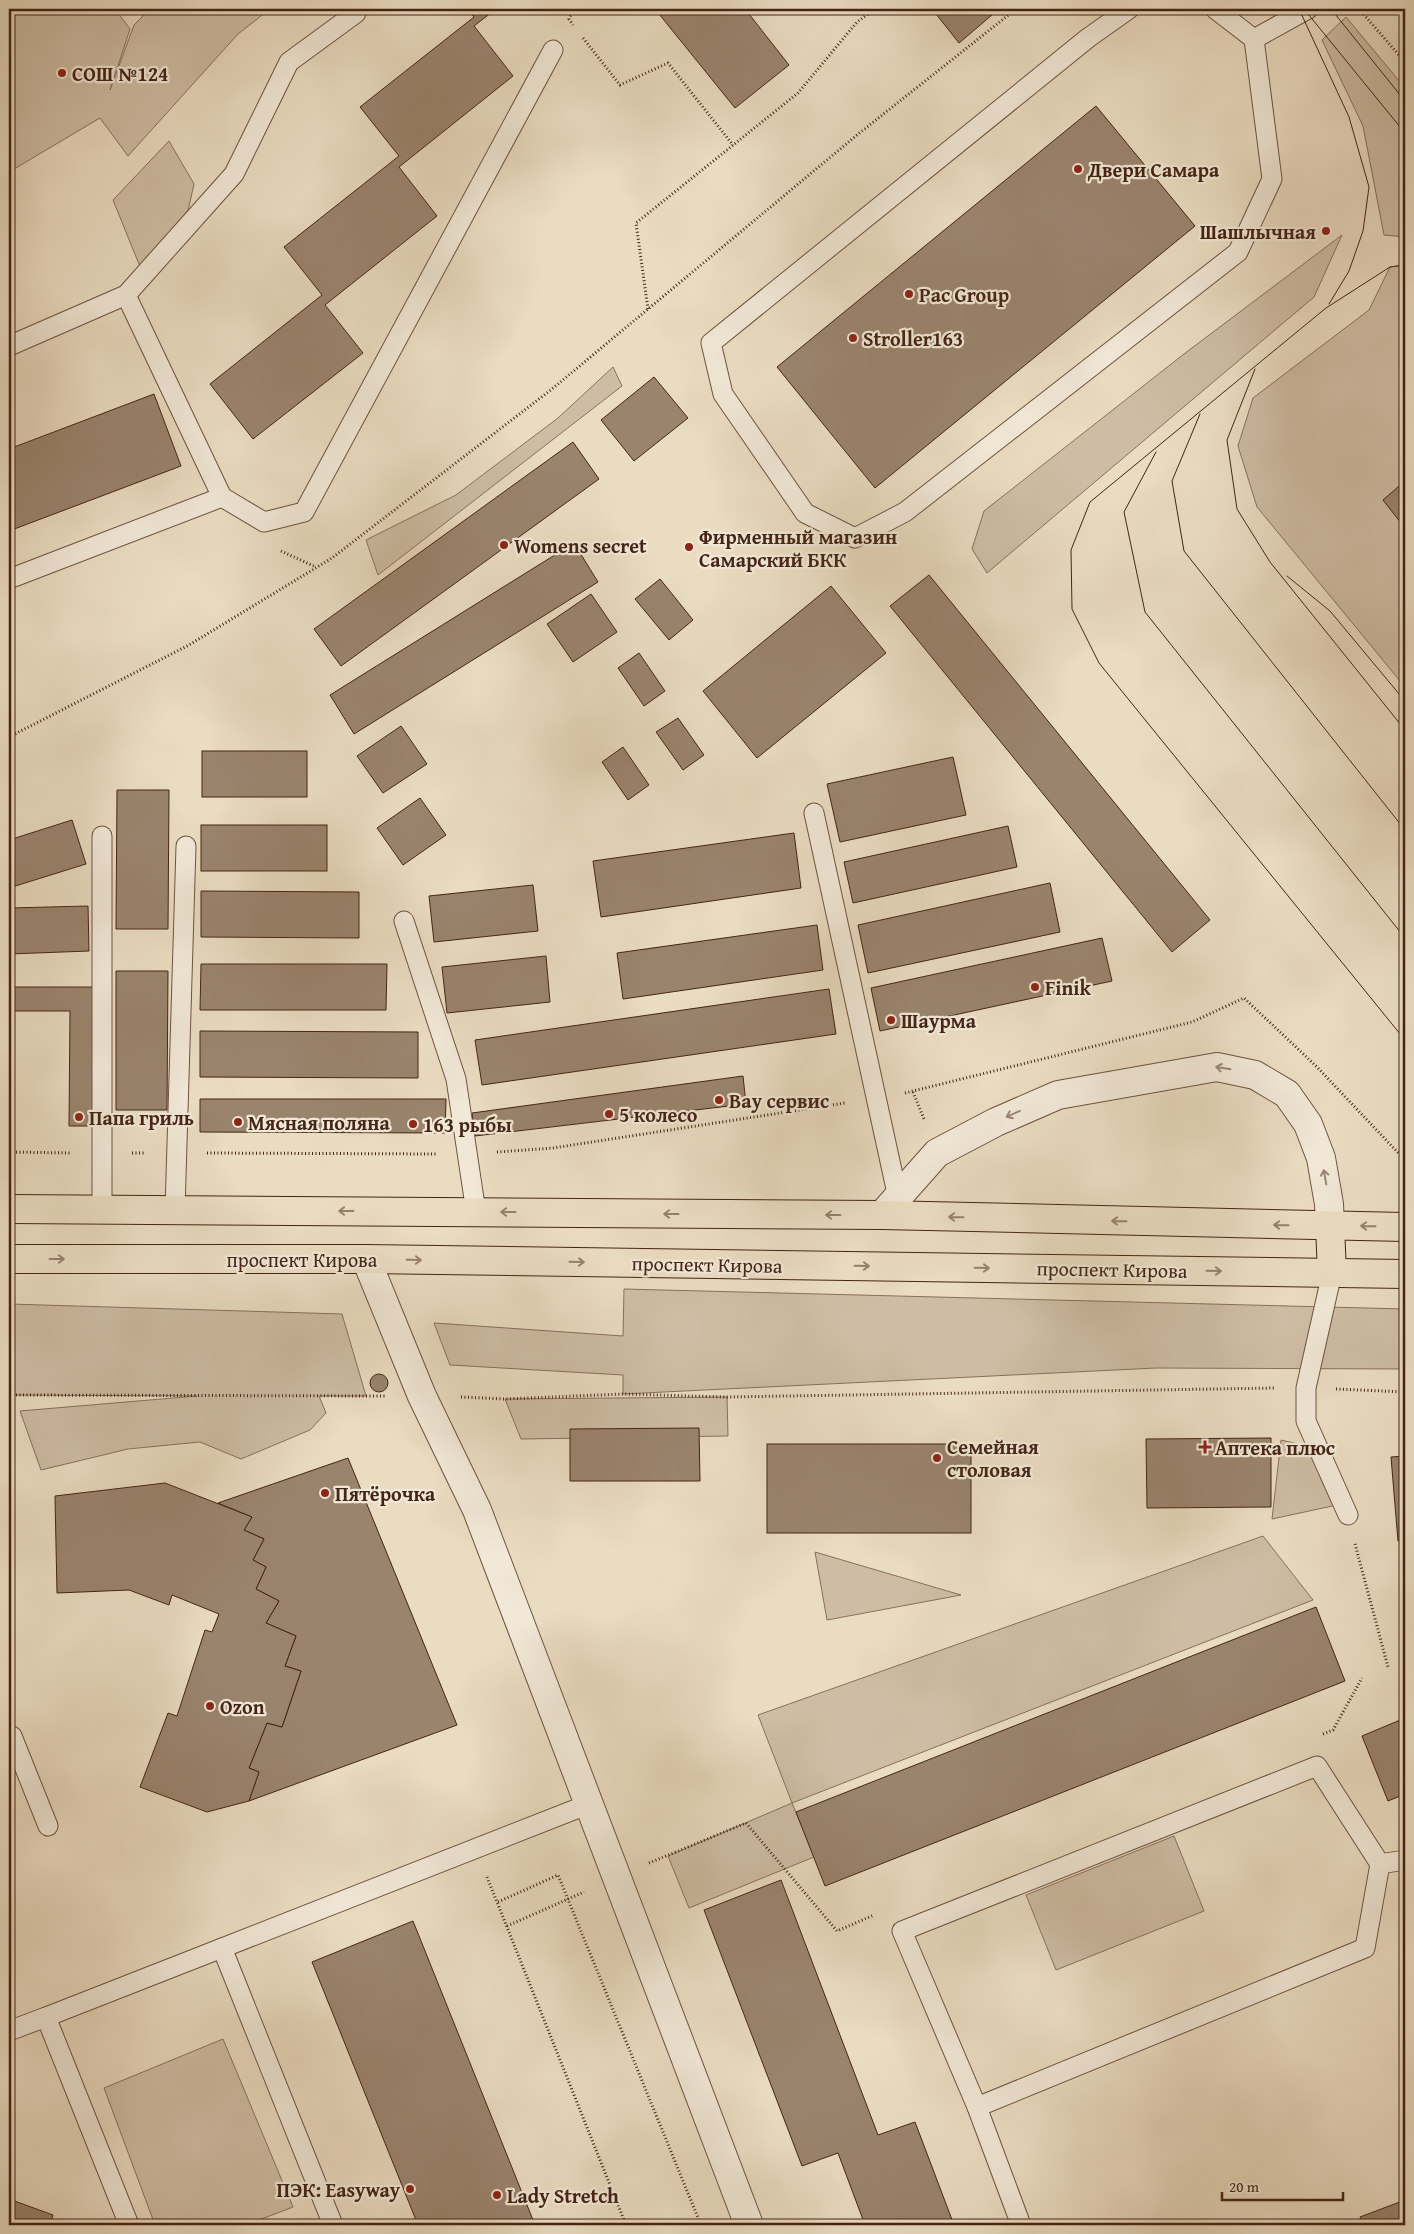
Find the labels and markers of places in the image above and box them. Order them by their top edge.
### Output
place label: СОШ №124 [72,59,168,88]
marker: СОШ №124 [56,67,68,79]
place label: Двери Самара [1087,155,1220,184]
marker: Двери Самара [1072,163,1084,175]
place label: Шашлычная [1200,217,1316,246]
marker: Шашлычная [1320,225,1332,237]
place label: Pac Group [919,280,1009,309]
marker: Pac Group [903,288,915,300]
place label: Stroller163 [863,324,963,353]
marker: Stroller163 [847,332,859,344]
place label: Фирменный магазин Самарский БКК [699,522,897,574]
place label: Womens secret [514,531,647,560]
marker: Womens secret [498,539,510,551]
marker: Фирменный магазин Самарский БКК [683,541,695,553]
place label: Finik [1045,973,1092,1002]
marker: Finik [1029,981,1041,993]
place label: Шаурма [901,1006,977,1035]
marker: Шаурма [885,1014,897,1026]
place label: Вау сервис [729,1086,829,1115]
marker: Вау сервис [713,1094,725,1106]
place label: 5 колесо [619,1100,698,1129]
place label: Папа гриль [89,1103,194,1132]
place label: Мясная поляна [248,1108,391,1137]
marker: 5 колесо [603,1108,615,1120]
place label: 163 рыбы [423,1110,512,1139]
marker: Папа гриль [73,1111,85,1123]
marker: Мясная поляна [232,1116,244,1128]
marker: 163 рыбы [407,1118,419,1130]
place label: Семейная столовая [947,1432,1039,1484]
place label: Аптека плюс [1215,1433,1335,1462]
marker: Аптека плюс [1199,1441,1211,1453]
marker: Семейная столовая [931,1452,943,1464]
place label: Пятёрочка [335,1479,436,1508]
marker: Пятёрочка [319,1487,331,1499]
place label: Ozon [220,1692,265,1721]
marker: Ozon [204,1700,216,1712]
place label: ПЭК: Easyway [276,2175,401,2204]
place label: Lady Stretch [507,2181,619,2210]
marker: ПЭК: Easyway [404,2183,416,2195]
marker: Lady Stretch [491,2189,503,2201]

